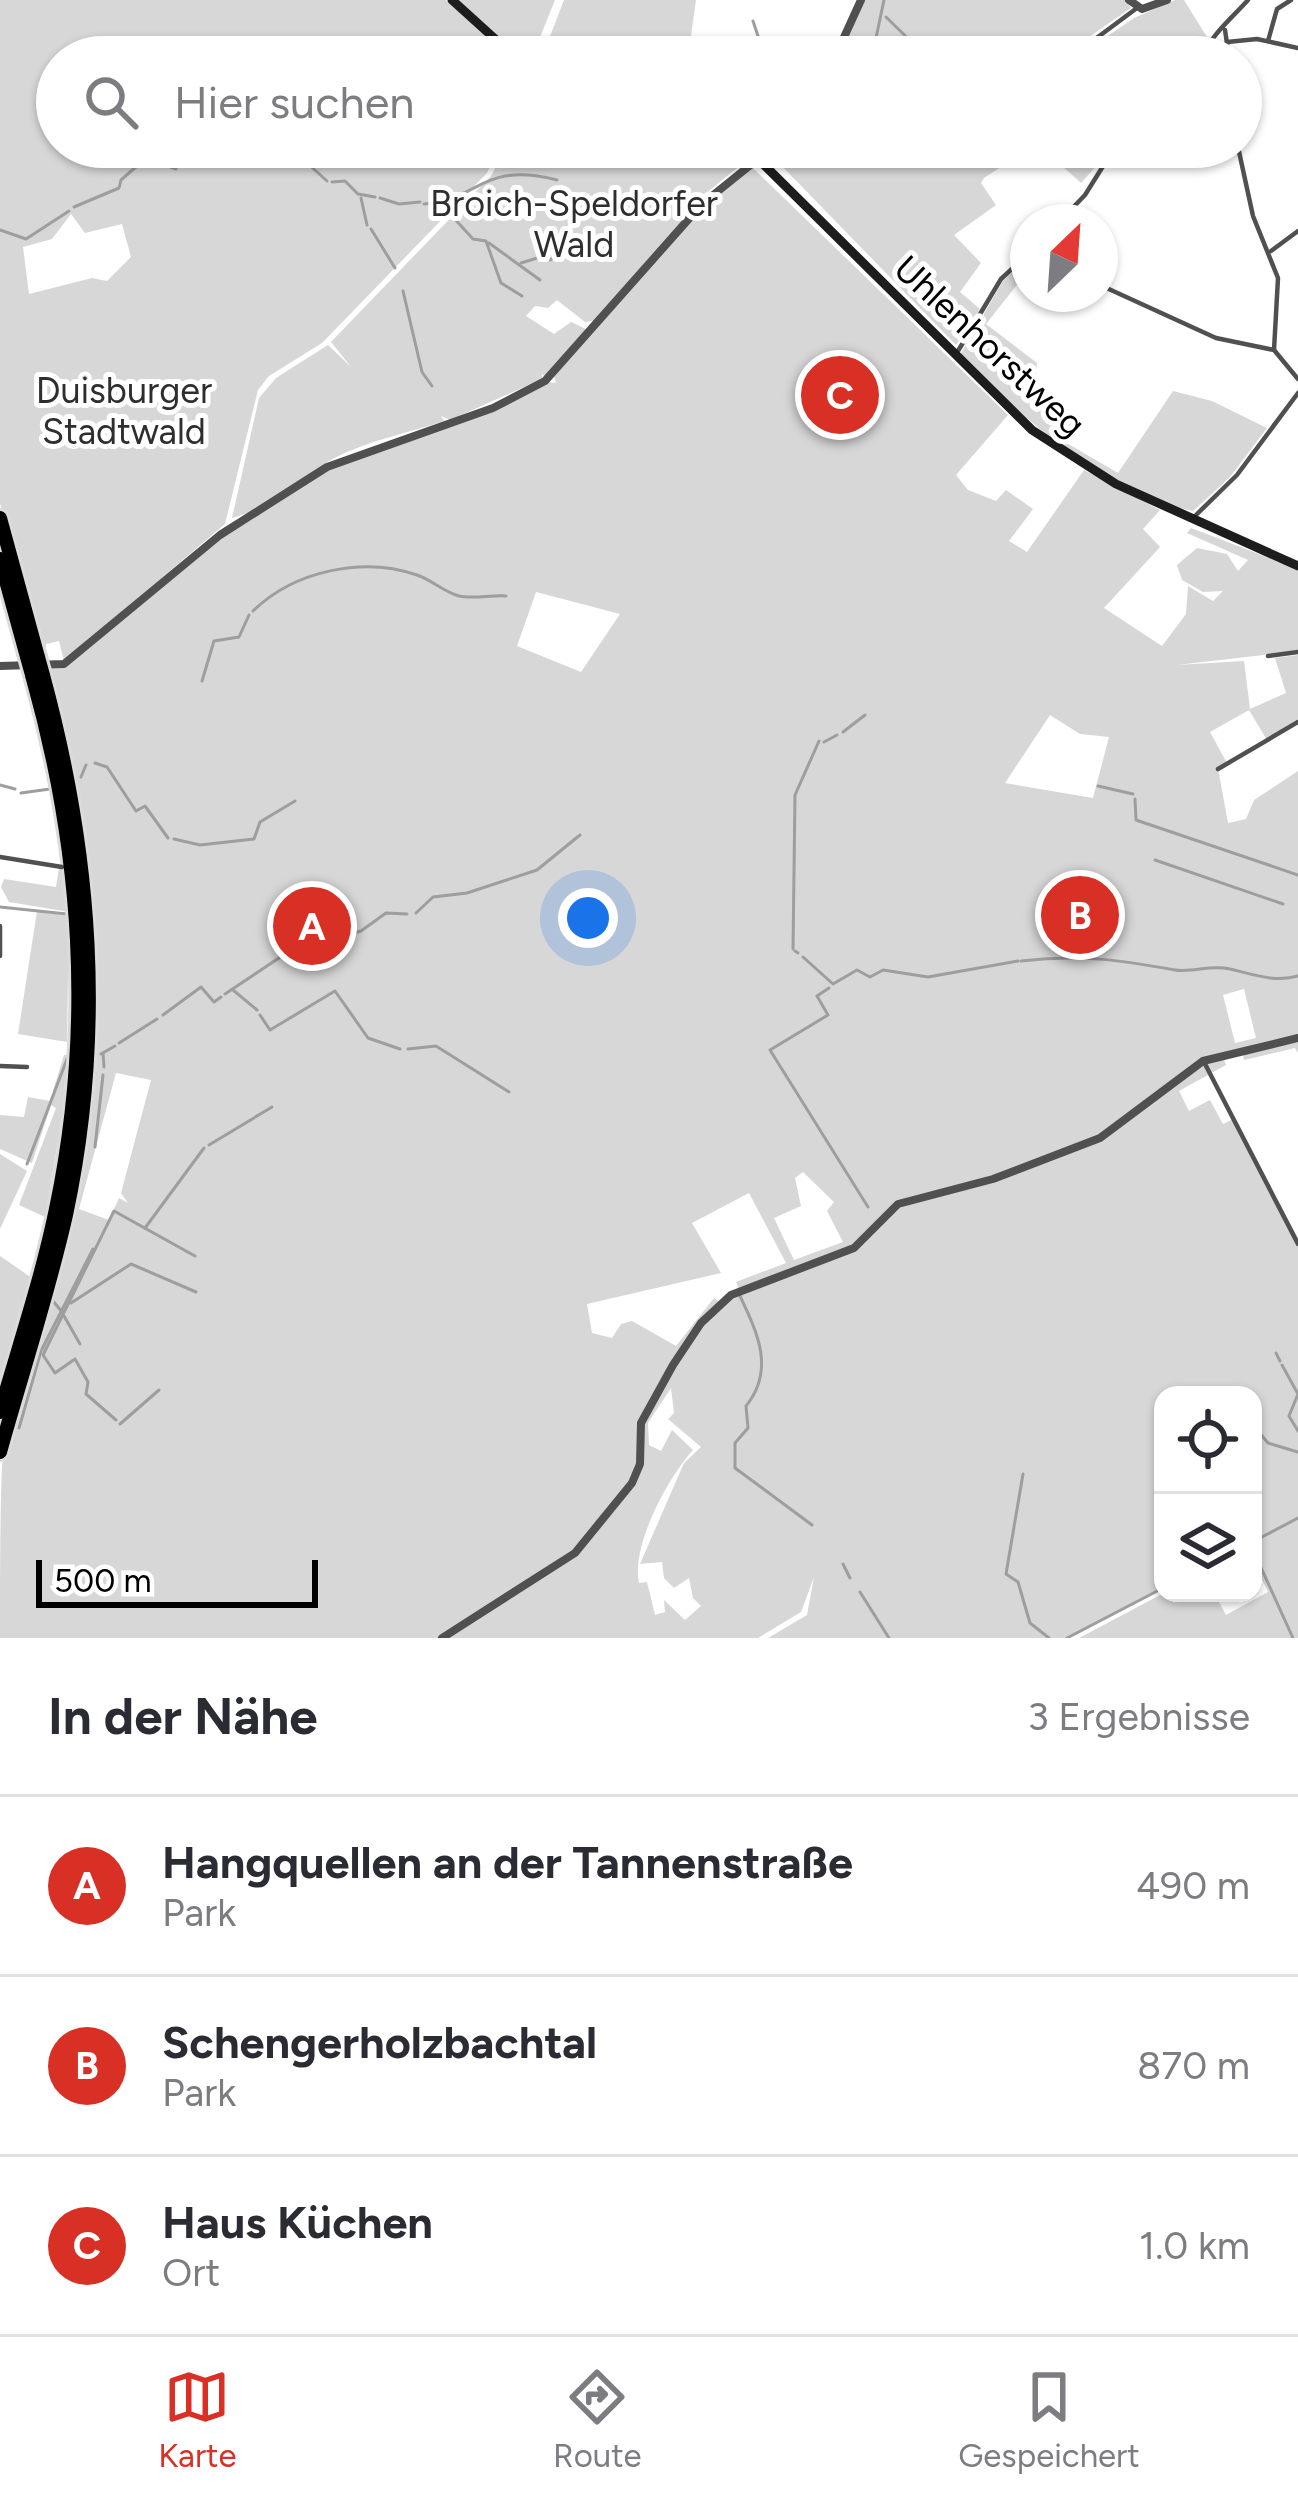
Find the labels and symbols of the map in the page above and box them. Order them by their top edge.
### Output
park label: Broich-Speldorfer Wald [430,182,718,266]
north arrow [1010,204,1118,312]
street label: Uhlenhorstweg [886,247,1094,445]
pin: C [801,350,879,440]
park label: Duisburger Stadtwald [36,369,212,453]
pin: B [1041,870,1119,960]
pin: A [273,881,351,971]
your location [558,888,618,948]
scale bar [36,1554,318,1607]

